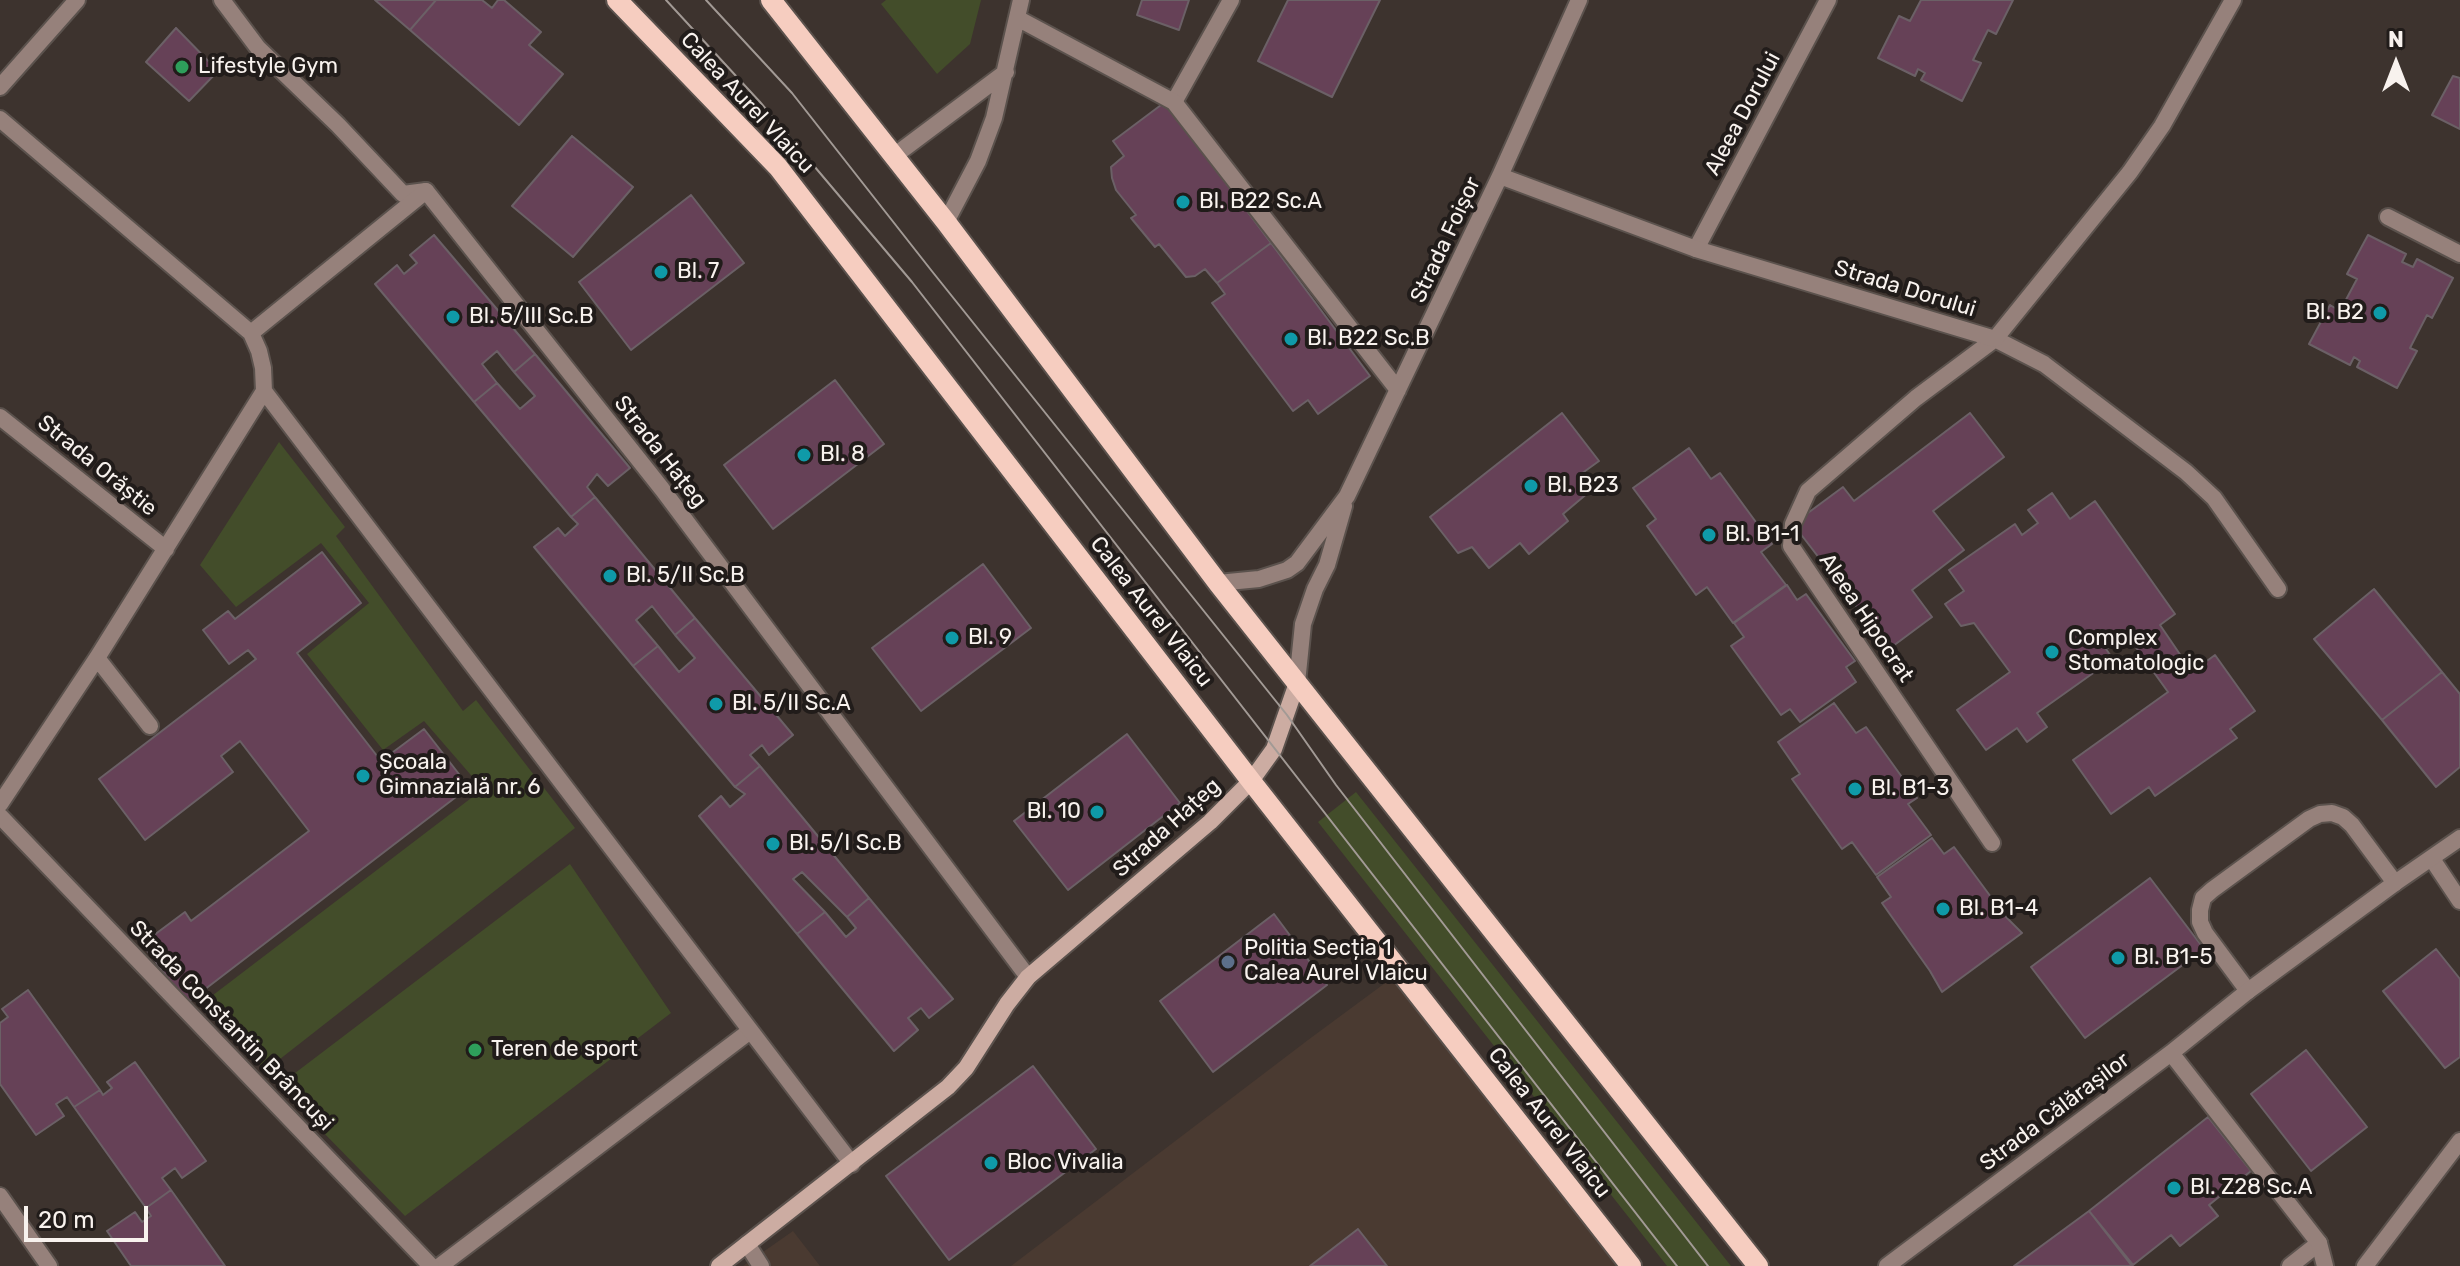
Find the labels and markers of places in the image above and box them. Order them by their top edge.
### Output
place label: Lifestyle Gym [198,54,338,80]
marker: Lifestyle Gym [173,58,191,76]
place label: Bl. B22 Sc.A [1199,189,1322,215]
marker: Bl. B22 Sc.A [1174,193,1192,211]
place label: Bl. 7 [677,259,719,285]
marker: Bl. 7 [652,263,670,281]
place label: Bl. B2 [2305,300,2364,326]
place label: Bl. 5/III Sc.B [469,304,594,330]
marker: Bl. B2 [2371,304,2389,322]
marker: Bl. 5/III Sc.B [444,308,462,326]
place label: Bl. B22 Sc.B [1307,326,1430,352]
marker: Bl. B22 Sc.B [1282,330,1300,348]
place label: Bl. 8 [820,442,865,468]
marker: Bl. 8 [795,446,813,464]
place label: Bl. B23 [1547,473,1619,499]
marker: Bl. B23 [1522,477,1540,495]
place label: Bl. B1-1 [1725,522,1799,548]
marker: Bl. B1-1 [1700,526,1718,544]
place label: Bl. 5/II Sc.B [626,563,745,589]
marker: Bl. 5/II Sc.B [601,567,619,585]
place label: Bl. 9 [968,625,1012,651]
place label: Complex Stomatologic [2068,626,2204,678]
marker: Bl. 9 [943,629,961,647]
marker: Complex Stomatologic [2043,643,2061,661]
place label: Bl. 5/II Sc.A [732,691,851,717]
marker: Bl. 5/II Sc.A [707,695,725,713]
place label: Școala Gimnazială nr. 6 [379,750,541,802]
marker: Școala Gimnazială nr. 6 [354,767,372,785]
place label: Bl. B1-3 [1871,776,1949,802]
marker: Bl. B1-3 [1846,780,1864,798]
place label: Bl. 10 [1027,799,1081,825]
marker: Bl. 10 [1088,803,1106,821]
place label: Bl. 5/I Sc.B [789,831,902,857]
marker: Bl. 5/I Sc.B [764,835,782,853]
place label: Bl. B1-4 [1959,896,2038,922]
marker: Bl. B1-4 [1934,900,1952,918]
place label: Politia Secția 1 Calea Aurel Vlaicu [1244,936,1428,988]
place label: Bl. B1-5 [2134,945,2213,971]
marker: Bl. B1-5 [2109,949,2127,967]
marker: Politia Secția 1 Calea Aurel Vlaicu [1219,953,1237,971]
place label: Teren de sport [491,1037,638,1063]
marker: Teren de sport [466,1041,484,1059]
place label: Bloc Vivalia [1007,1150,1124,1176]
marker: Bloc Vivalia [982,1154,1000,1172]
place label: Bl. Z28 Sc.A [2190,1175,2313,1201]
marker: Bl. Z28 Sc.A [2165,1179,2183,1197]

